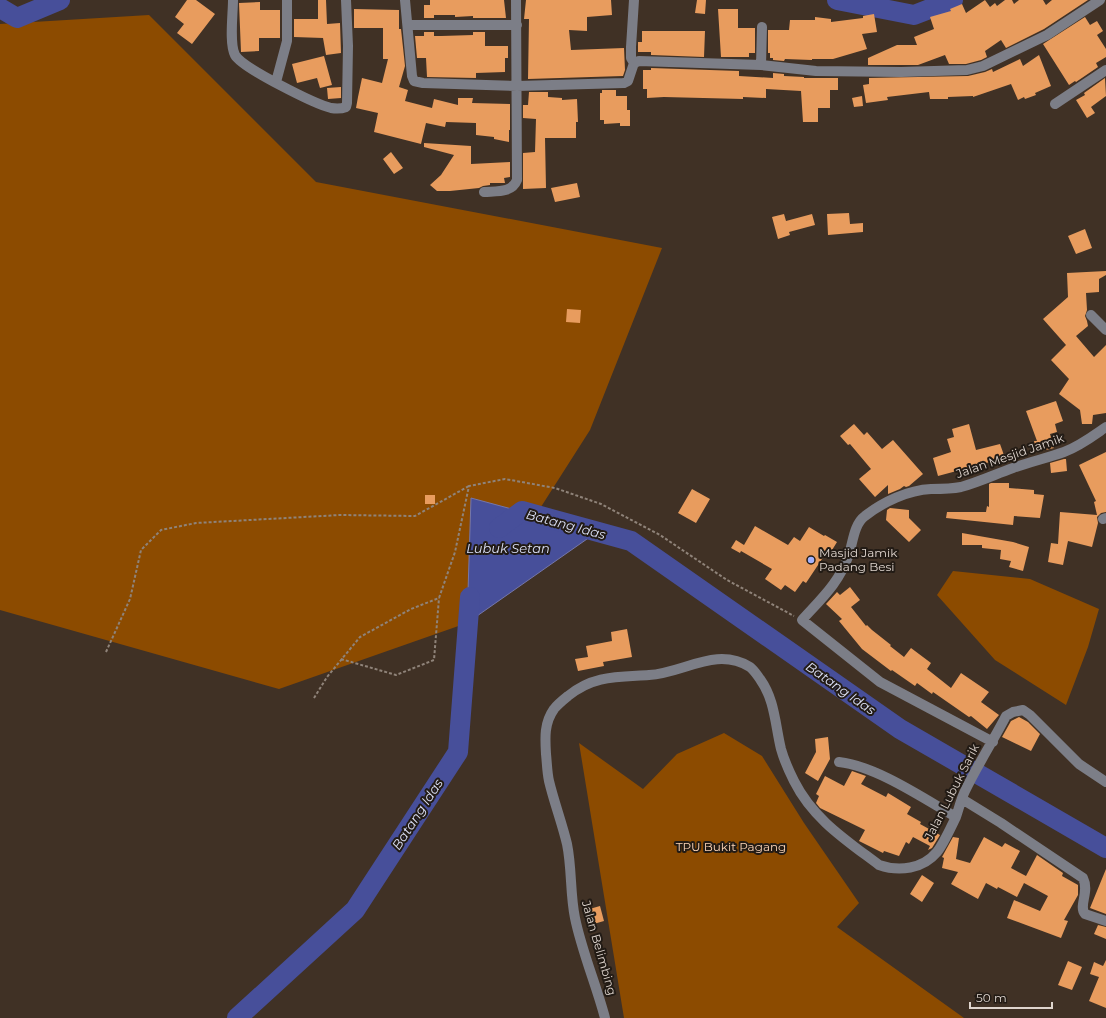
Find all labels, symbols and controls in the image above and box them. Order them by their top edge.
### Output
street label: Jalan Mesjid Jamik [953,430,1067,481]
water label: Batang Idas [525,506,608,542]
water label: Lubuk Setan [466,540,550,556]
place label: Masjid Jamik Padang Besi [819,545,898,574]
marker: Masjid Jamik Padang Besi [806,555,816,565]
water label: Batang Idas [803,658,879,718]
street label: Jalan Lubuk Sarik [920,741,983,843]
water label: Batang Idas [388,775,446,853]
park label: TPU Bukit Pagang [676,839,786,854]
street label: Jalan Belimbing [579,898,620,997]
scale bar [970,984,1052,1010]
text: 50 m [976,990,1007,1005]

